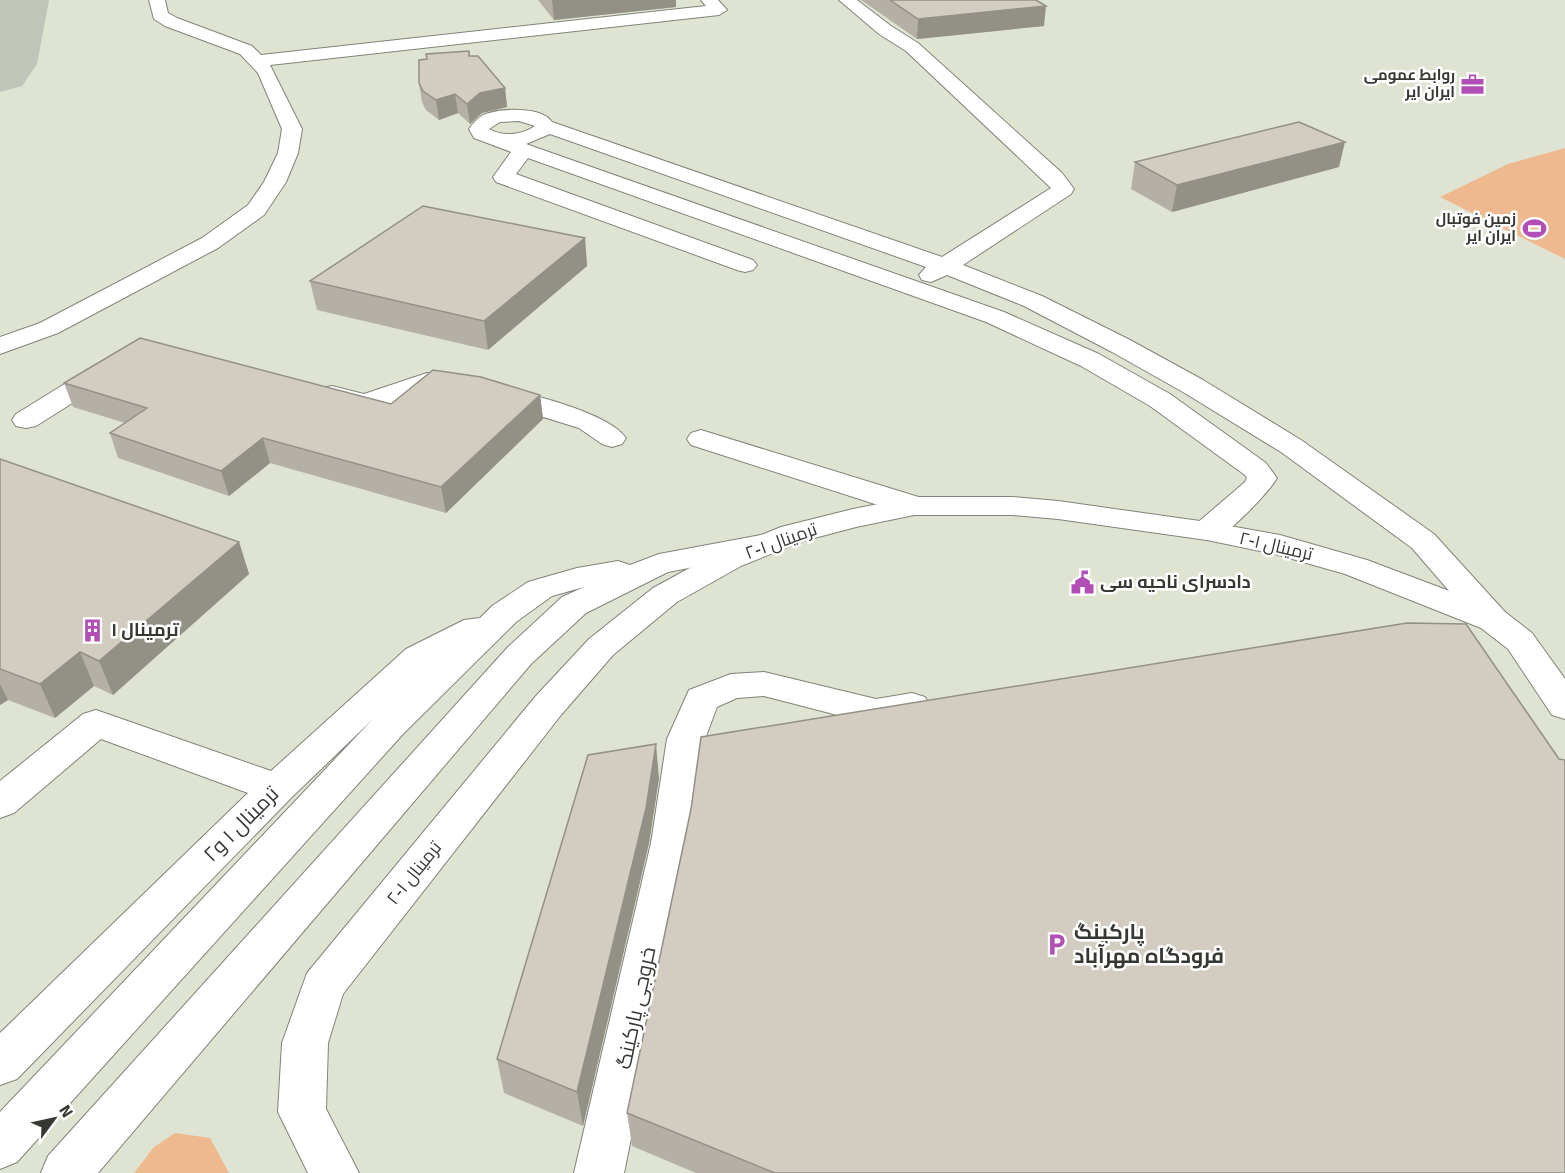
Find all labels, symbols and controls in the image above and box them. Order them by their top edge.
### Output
place label: روابط عمومی ایران ایر [1364,66,1455,101]
office icon: روابط عمومی ایران ایر [1460,71,1486,97]
place label: زمین فوتبال ایران ایر [1436,210,1516,245]
sports icon: زمین فوتبال ایران ایر [1521,215,1547,241]
street label: ترمینال ۱-۲ [742,518,820,564]
street label: ترمینال ۱-۲ [1237,527,1315,565]
public building icon: دادسرای ناحیه سی [1069,569,1095,595]
place label: دادسرای ناحیه سی [1100,571,1251,593]
building icon: ترمینال ۱ [80,617,106,643]
place label: ترمینال ۱ [111,619,179,641]
street label: ترمینال ۱ و۲ [198,781,284,867]
street label: ترمینال ۱-۲ [382,837,446,909]
place label: پارکینگ فرودگاه مهرآباد [1074,919,1224,969]
parking icon: پارکینگ فرودگاه مهرآباد [1043,931,1069,957]
street label: خروجی پارکینگ [610,945,663,1072]
north arrow [24,1089,84,1149]
text: N [54,1101,77,1121]

